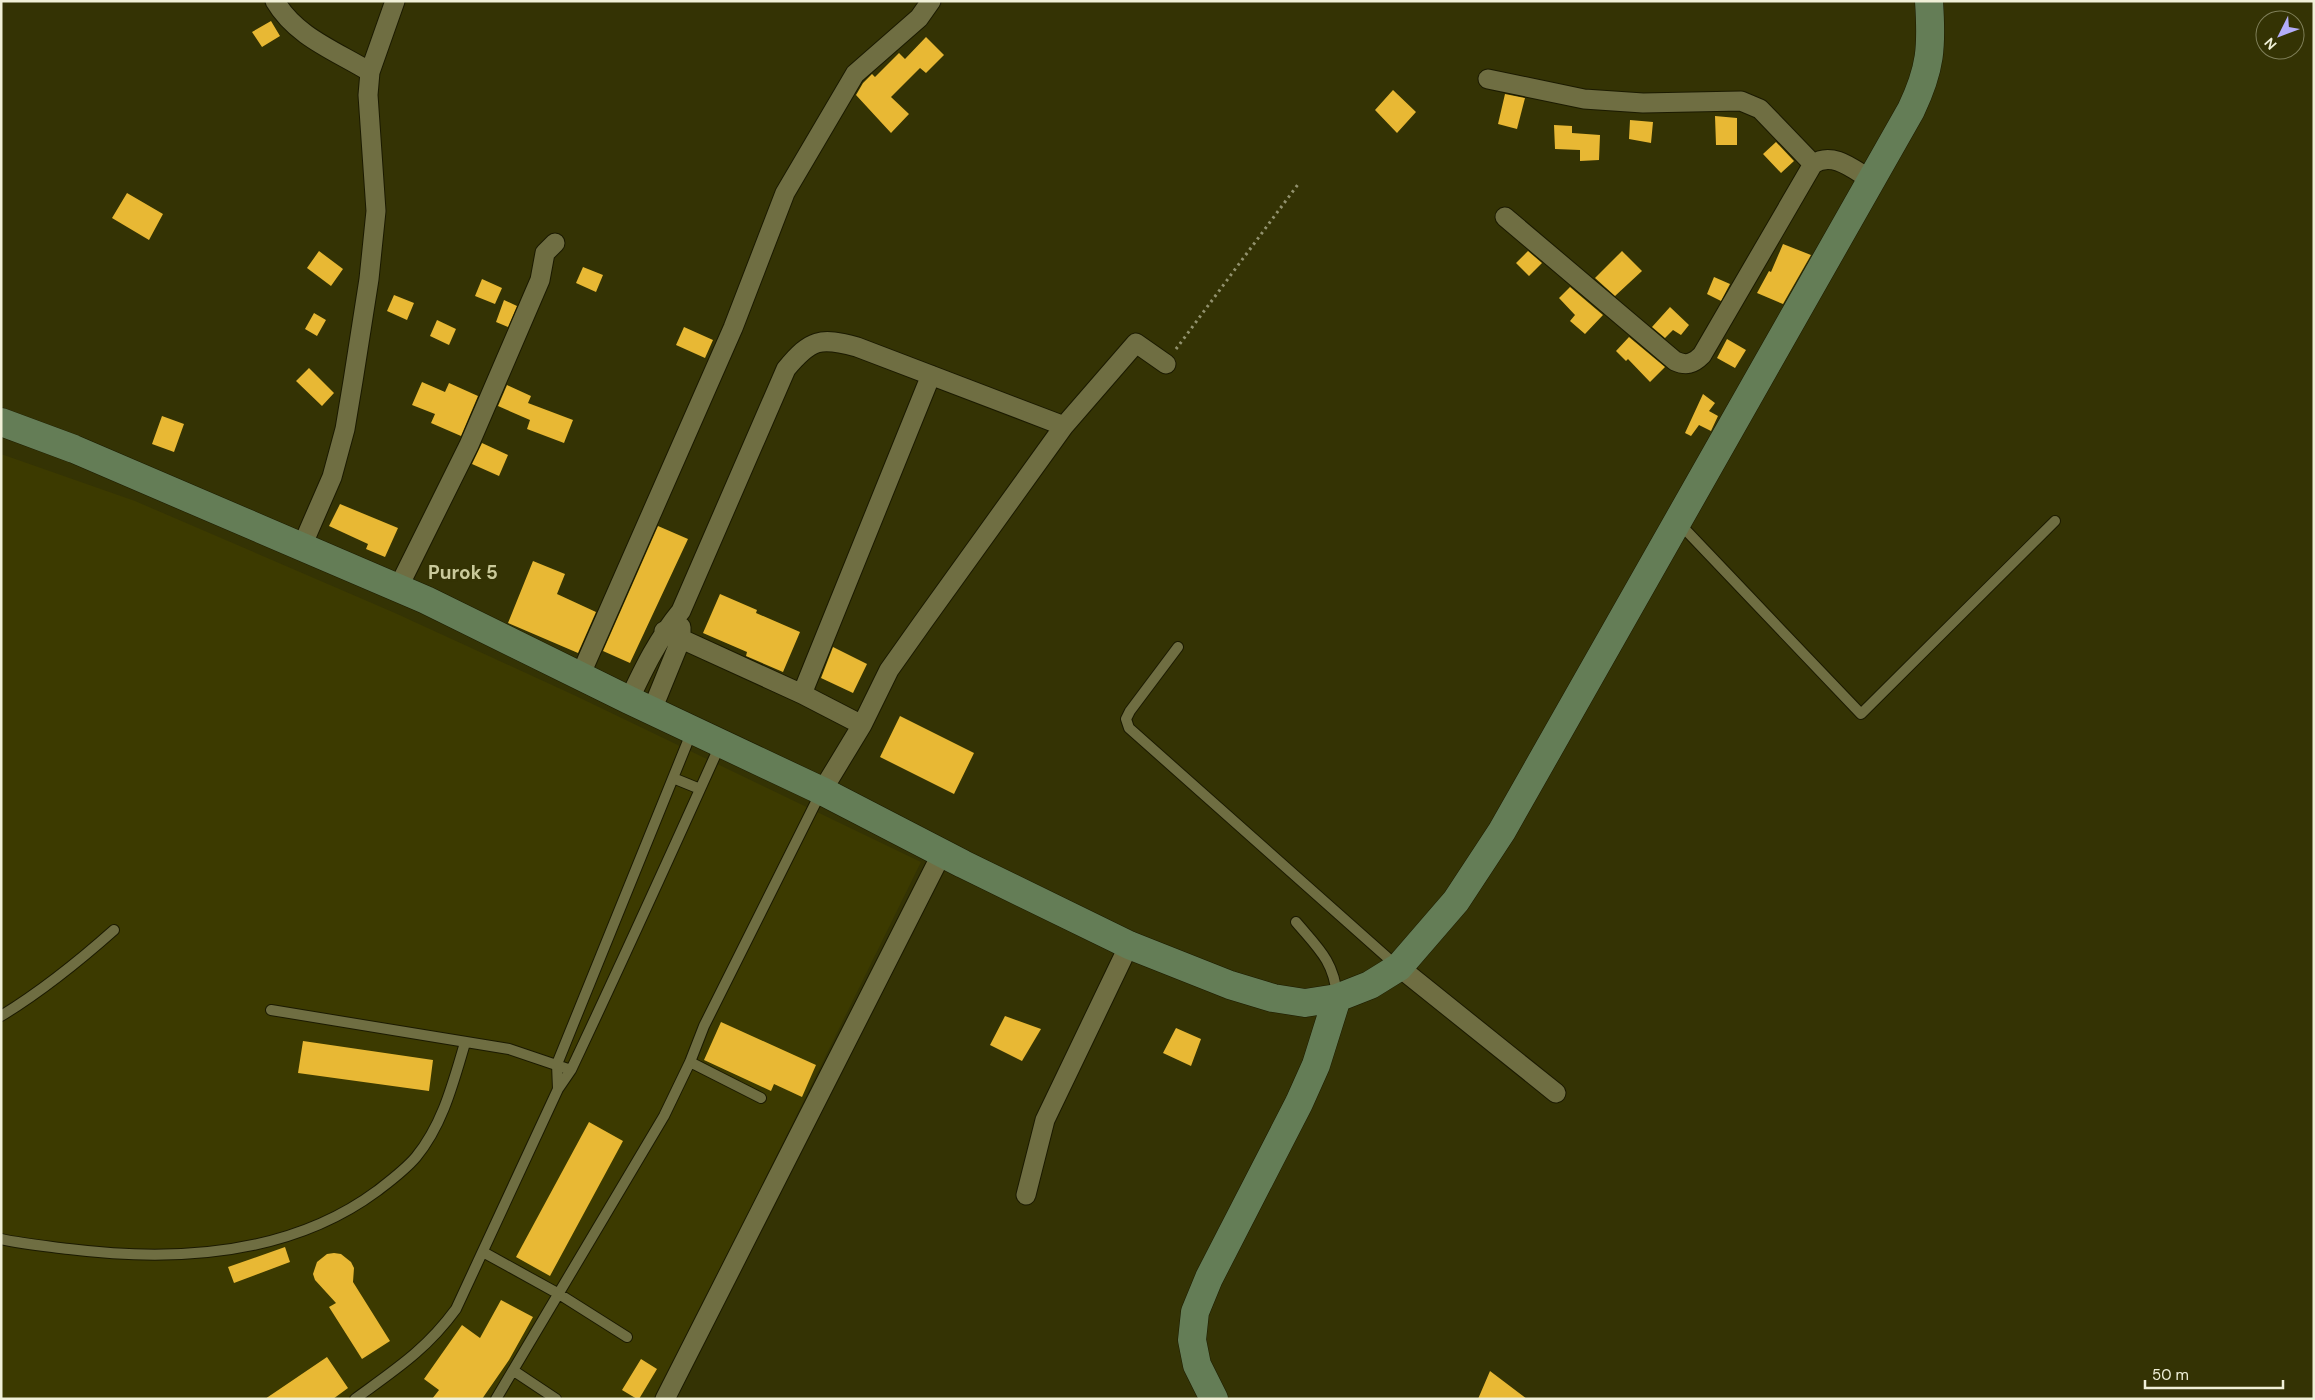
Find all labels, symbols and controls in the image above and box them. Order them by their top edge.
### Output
north arrow [2255,10,2305,60]
text: N [2260,34,2280,54]
district label: Purok 5 [428,560,498,585]
scale bar [2145,1358,2282,1390]
text: 50 m [2152,1365,2189,1385]

